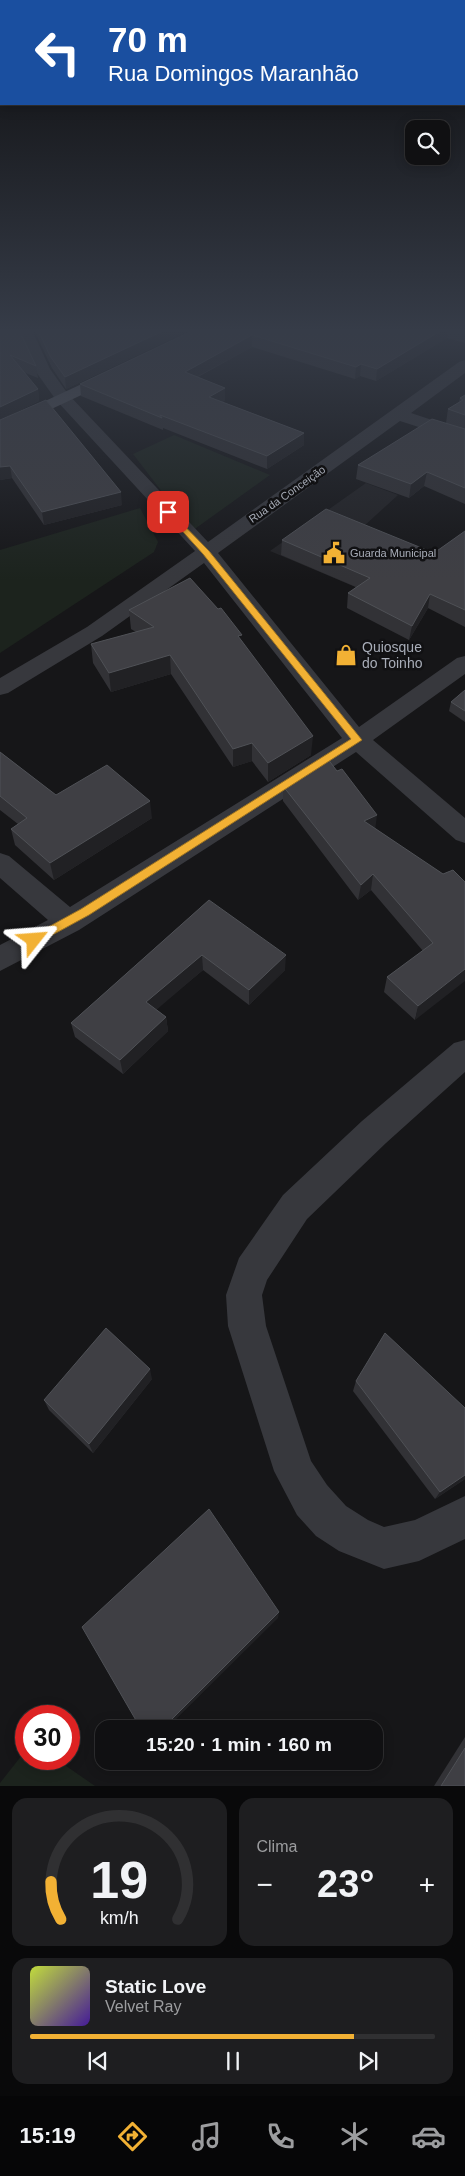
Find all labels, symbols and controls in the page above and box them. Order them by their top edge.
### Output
icon: left [25,20,90,85]
text: 70 m [108,20,188,59]
text: Rua Domingos Maranhão [108,61,359,86]
map controls [405,120,450,165]
button: search [405,120,450,165]
street label: Rua da Conceição [246,463,328,525]
pin [147,491,189,533]
icon: arrive [154,498,182,526]
public building icon: Guarda Municipal [321,540,347,566]
place label: Guarda Municipal [350,547,436,559]
place label: Quiosque do Toinho [362,639,423,671]
shop icon: Quiosque do Toinho [333,642,359,668]
position arrow [7,913,59,965]
speed limit sign: 30 [15,1705,80,1770]
text: 15:20 · 1 min · 160 m [146,1734,332,1755]
text: Clima [257,1838,297,1855]
text: 19 [90,1851,148,1909]
text: 23° [317,1863,374,1905]
text: − [257,1869,273,1900]
text: + [419,1869,435,1900]
text: km/h [100,1908,139,1928]
text: Static Love [105,1976,206,1997]
text: Velvet Ray [105,1998,181,2015]
icon: previous [84,2047,112,2075]
icon: pause [219,2047,247,2075]
icon: next [354,2047,382,2075]
icon: directions [115,2119,150,2154]
icon: music [189,2119,224,2154]
icon: phone [263,2119,298,2154]
icon: climate [337,2119,372,2154]
icon: car [411,2119,446,2154]
text: 15:19 [19,2123,76,2148]

